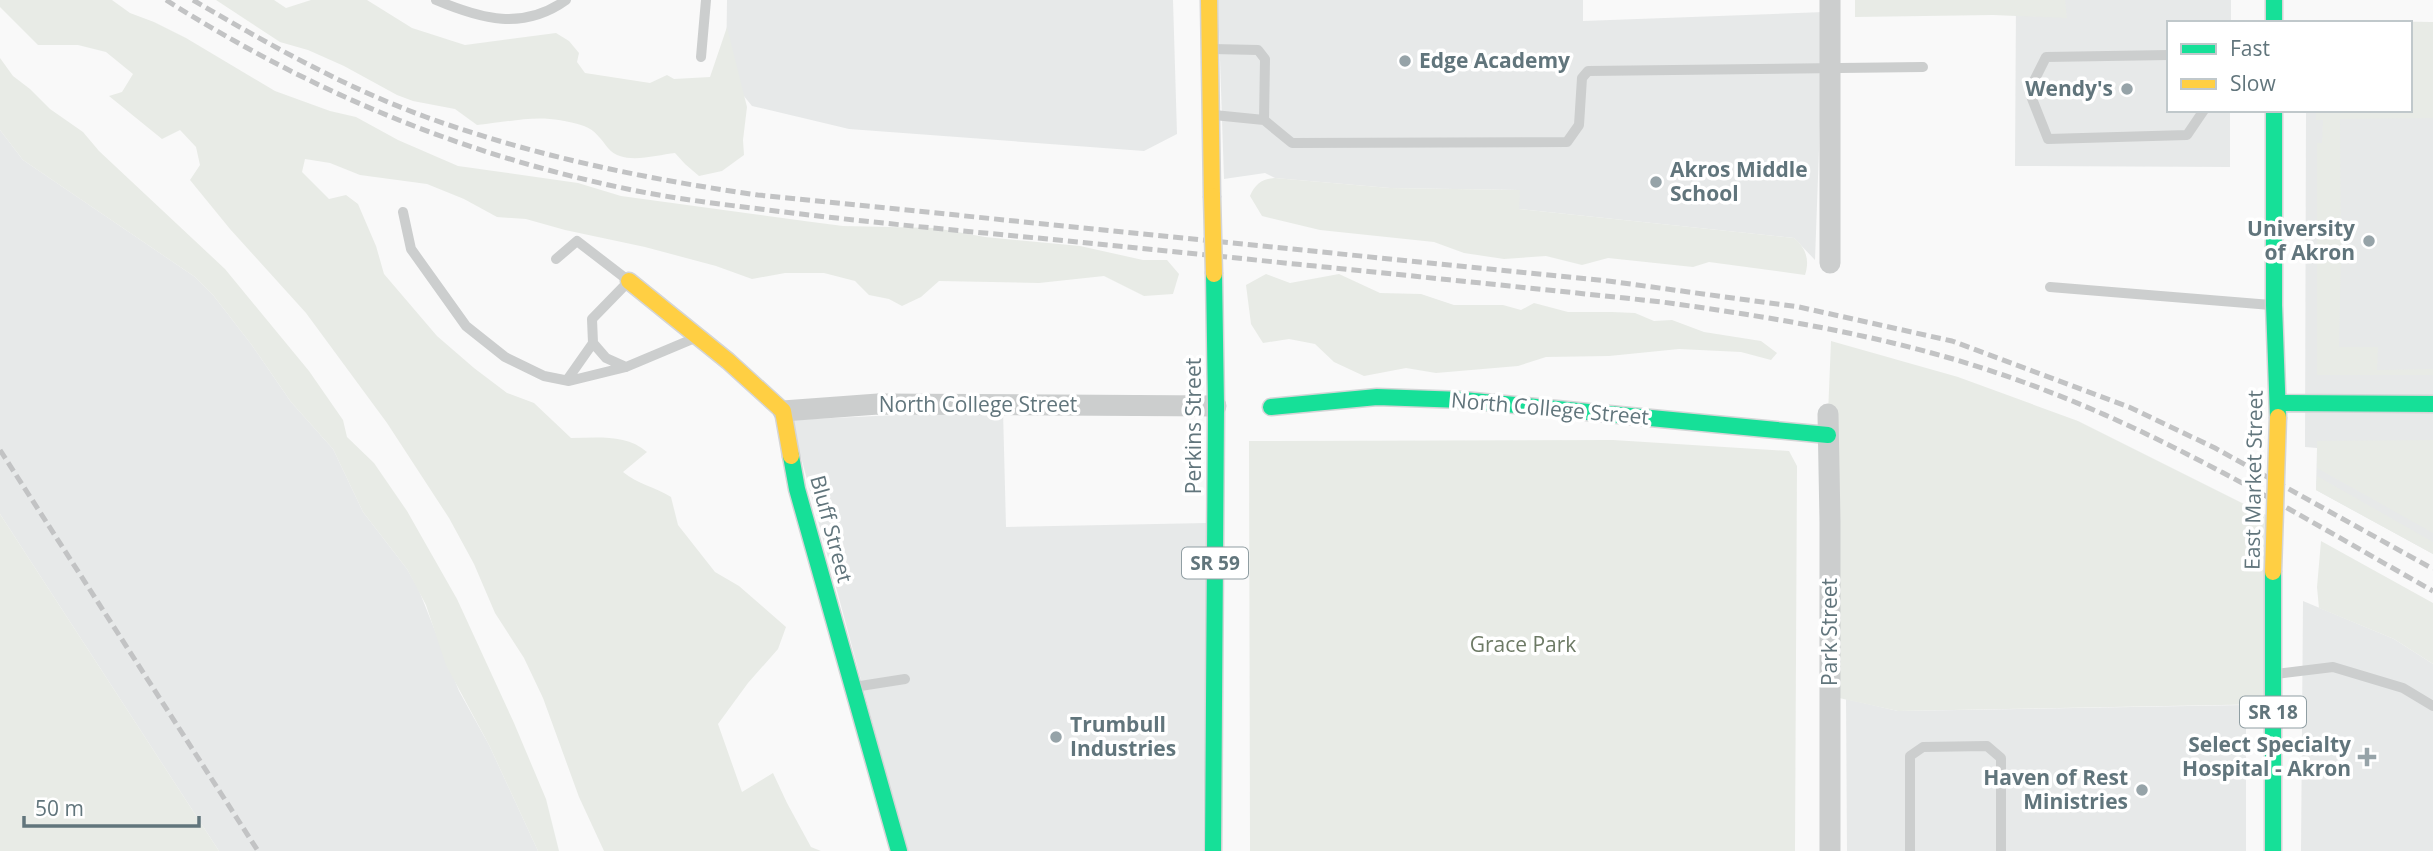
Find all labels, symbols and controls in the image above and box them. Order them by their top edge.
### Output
legend [2167,21,2412,112]
text: Fast [2230,34,2270,62]
place label: Edge Academy [1419,46,1570,74]
marker: Edge Academy [1397,53,1413,69]
text: Slow [2230,69,2276,97]
place label: Wendy's [2025,74,2113,102]
marker: Wendy's [2119,81,2135,97]
place label: Akros Middle School [1670,155,1808,207]
marker: Akros Middle School [1648,174,1664,190]
place label: University of Akron [2247,214,2355,266]
marker: University of Akron [2361,233,2377,249]
street label: Perkins Street [1179,358,1207,494]
street label: North College Street [1450,385,1650,431]
street label: North College Street [879,390,1077,418]
street label: East Market Street [2237,390,2269,570]
street label: Bluff Street [804,472,860,585]
road number: SR 59 [1182,548,1248,578]
street label: Park Street [1815,578,1843,686]
park label: Grace Park [1470,630,1576,658]
road number: SR 18 [2240,696,2306,727]
place label: Trumbull Industries [1070,710,1176,762]
marker: Trumbull Industries [1048,729,1064,745]
place label: Select Specialty Hospital - Akron [2182,730,2351,782]
marker: Select Specialty Hospital - Akron [2357,747,2377,767]
place label: Haven of Rest Ministries [1983,763,2128,815]
marker: Haven of Rest Ministries [2134,782,2150,798]
scale bar [24,784,200,828]
text: 50 m [35,794,84,822]

